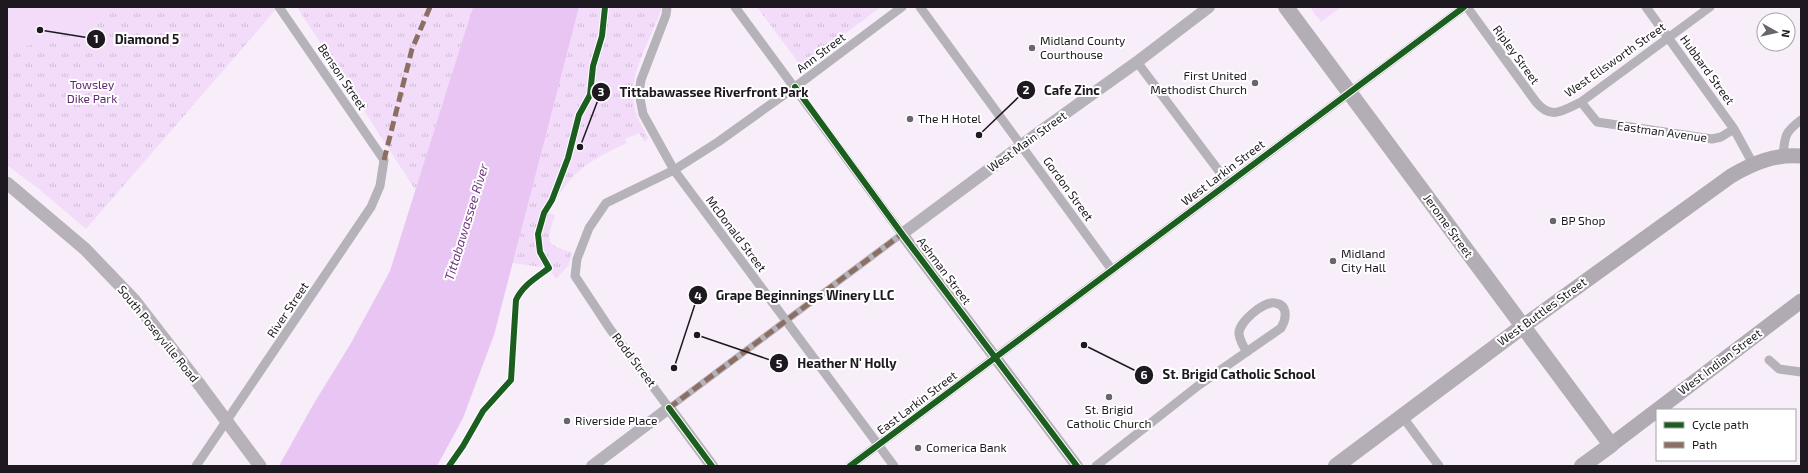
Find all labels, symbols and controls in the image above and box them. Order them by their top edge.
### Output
north arrow [1756,12,1796,52]
street label: West Ellsworth Street [1561,19,1668,99]
street label: Ripley Street [1491,22,1543,87]
callout: Diamond 5 [86,27,187,52]
street label: Ann Street [793,29,848,75]
text: N [1779,29,1793,38]
text: 1 [93,31,99,45]
text: Diamond 5 [115,31,179,47]
street label: Hubbard Street [1678,32,1738,107]
place label: Midland County Courthouse [1040,33,1126,61]
street label: Benson Street [316,41,370,113]
marker: Midland County Courthouse [1027,43,1037,53]
place label: First United Methodist Church [1150,68,1247,96]
park label: Towsley Dike Park [67,77,117,105]
callout: Cafe Zinc [1016,78,1108,103]
marker: First United Methodist Church [1250,78,1260,88]
callout: Tittabawassee Riverfront Park [591,80,816,105]
text: 2 [1023,82,1030,96]
text: Cafe Zinc [1044,82,1100,98]
text: 3 [598,84,605,98]
text: Tittabawassee Riverfront Park [620,84,809,100]
street label: West Main Street [984,108,1069,174]
place label: The H Hotel [918,111,982,125]
marker: The H Hotel [905,114,915,124]
street label: Eastman Avenue [1616,118,1708,144]
street label: West Larkin Street [1178,136,1267,208]
street label: Gordon Street [1041,154,1097,224]
water label: Tittabawassee River [441,161,492,282]
street label: Jerome Street [1421,191,1477,260]
street label: McDonald Street [704,193,770,274]
place label: BP Shop [1561,213,1606,227]
marker: BP Shop [1548,216,1558,226]
street label: Ashman Street [915,234,975,307]
place label: Midland City Hall [1341,246,1386,274]
marker: Midland City Hall [1328,256,1338,266]
street label: West Buttles Street [1494,274,1589,348]
street label: River Street [264,279,311,340]
street label: South Poseyville Road [115,282,202,385]
callout: Grape Beginnings Winery LLC [688,283,903,308]
text: Grape Beginnings Winery LLC [716,287,895,303]
text: 4 [694,288,702,302]
street label: West Indian Street [1675,325,1764,397]
street label: Rodd Street [610,330,660,389]
callout: Heather N' Holly [769,351,905,376]
text: Heather N' Holly [797,355,897,371]
text: 5 [776,356,783,370]
callout: St. Brigid Catholic School [1134,362,1323,387]
text: St. Brigid Catholic School [1163,366,1316,382]
street label: East Larkin Street [874,367,959,437]
text: 6 [1140,367,1148,381]
marker: St. Brigid Catholic Church [1104,392,1114,402]
place label: St. Brigid Catholic Church [1066,402,1152,430]
legend [1656,409,1796,461]
place label: Riverside Place [575,413,657,427]
marker: Riverside Place [562,416,572,426]
text: Cycle path [1692,417,1749,431]
text: Path [1692,437,1717,451]
place label: Comerica Bank [926,440,1007,454]
marker: Comerica Bank [913,443,923,453]

